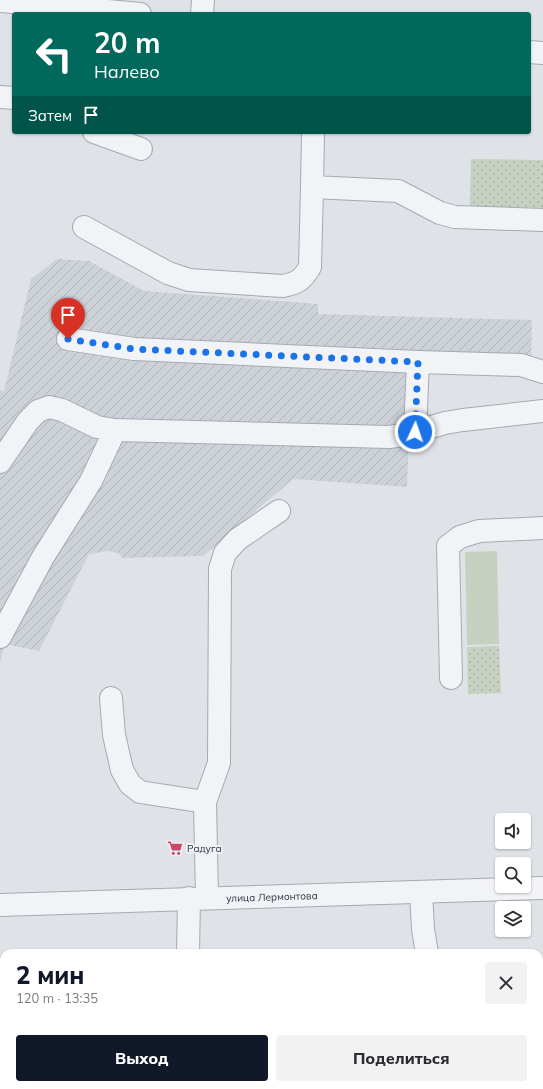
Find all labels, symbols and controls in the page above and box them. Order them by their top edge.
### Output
text: 20 m [94,25,160,60]
icon: left [28,28,80,80]
text: Налево [94,60,160,83]
icon: arrive [80,104,102,126]
text: Затем [28,106,72,125]
pin [51,298,85,339]
icon: arrive [57,304,79,326]
position arrow [394,411,436,453]
map controls [495,813,531,937]
button: sound [495,813,531,849]
supermarket icon: Радуга [166,839,184,857]
place label: Радуга [187,842,222,855]
button: search [495,857,531,893]
street label: улица Лермонтова [226,889,318,905]
button: layers [495,901,531,937]
text: 2 мин [16,960,84,990]
button: close [485,962,527,1004]
text: 120 m · 13:35 [16,990,98,1006]
button: Выход [16,1035,268,1081]
button: Поделиться [276,1035,527,1081]

